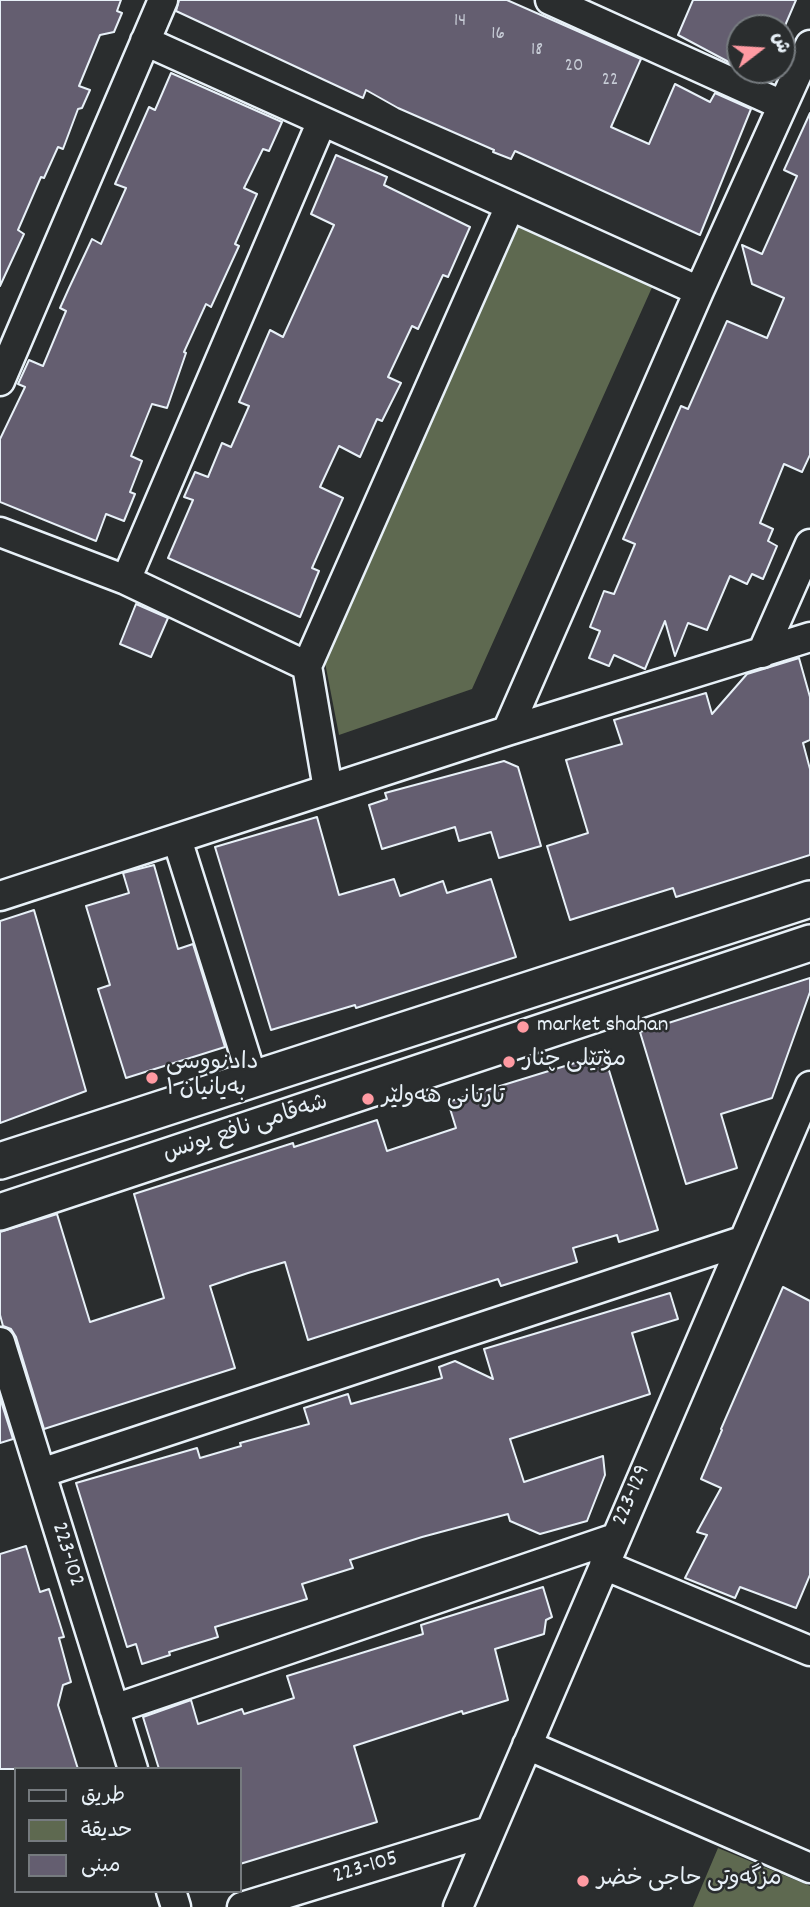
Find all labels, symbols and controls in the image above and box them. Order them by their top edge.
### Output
house number: 14 [454,11,466,33]
north arrow [726,14,796,84]
house number: 16 [491,24,505,46]
text: ش [764,29,796,57]
house number: 18 [531,40,543,62]
house number: 20 [565,56,583,78]
house number: 22 [602,70,618,92]
place label: market shahan [537,1013,668,1041]
marker: market shahan [515,1019,531,1035]
place label: مۆتێلی چنار [523,1048,626,1076]
place label: دادنووسی بەیانیان ١ [166,1051,258,1105]
marker: مۆتێلی چنار [501,1054,517,1070]
marker: دادنووسی بەیانیان ١ [144,1070,160,1086]
place label: تارتانی هەولێر [382,1085,505,1113]
street label: شەقامی نافع یونس [160,1090,332,1170]
marker: تارتانی هەولێر [360,1091,376,1107]
street label: 223-129 [608,1461,658,1531]
street label: 223-102 [43,1520,89,1590]
legend [14,1767,242,1893]
text: طريق [81,1782,125,1812]
text: حديقة [81,1817,132,1847]
street label: 223-105 [330,1846,402,1892]
text: مبنى [81,1852,120,1882]
place label: مزگه‌وتی حاجی خضر [597,1867,782,1895]
marker: مزگه‌وتی حاجی خضر [575,1873,591,1889]

